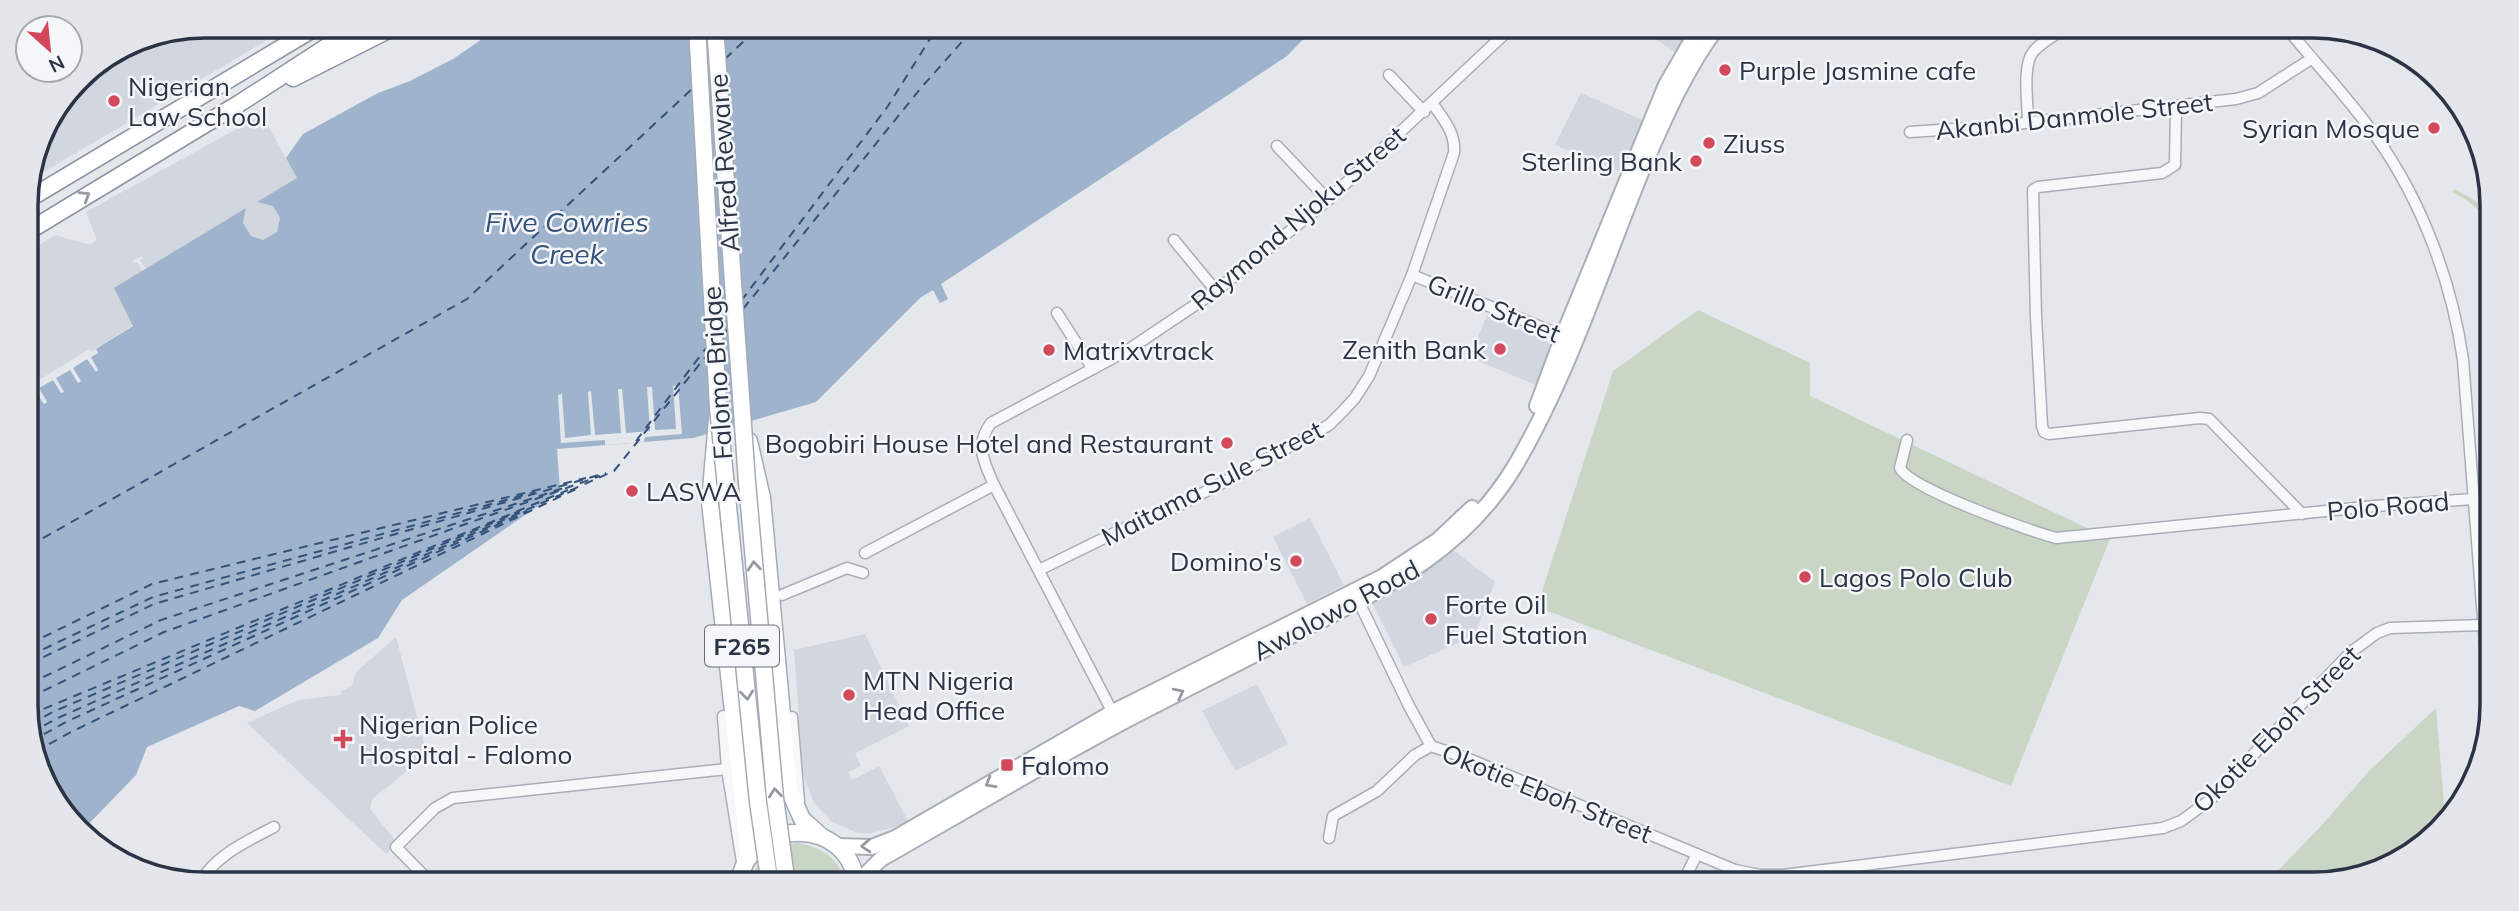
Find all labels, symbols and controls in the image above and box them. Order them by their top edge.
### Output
north arrow [14,14,84,84]
text: N [45,50,69,78]
place label: Purple Jasmine cafe [1739,54,1976,87]
marker: Purple Jasmine cafe [1717,62,1733,78]
place label: Nigerian Law School [128,70,267,133]
street label: Alfred Rewane [701,73,747,253]
street label: Akanbi Danmole Street [1934,85,2214,147]
marker: Nigerian Law School [106,93,122,109]
place label: Syrian Mosque [2242,112,2420,145]
street label: Raymond Njoku Street [1184,119,1412,317]
marker: Syrian Mosque [2426,120,2442,136]
place label: Ziuss [1723,127,1785,160]
marker: Ziuss [1701,135,1717,151]
place label: Sterling Bank [1521,145,1683,178]
marker: Sterling Bank [1688,153,1704,169]
one-way arrow [77,191,90,204]
water label: Five Cowries Creek [485,204,649,271]
street label: Grillo Street [1423,266,1565,350]
street label: Falomo Bridge [694,285,740,461]
place label: Zenith Bank [1342,333,1487,366]
place label: Matrixvtrack [1063,334,1214,367]
marker: Zenith Bank [1492,341,1508,357]
marker: Matrixvtrack [1041,342,1057,358]
street label: Maitama Sule Street [1096,413,1328,553]
place label: Bogobiri House Hotel and Restaurant [765,427,1213,460]
marker: Bogobiri House Hotel and Restaurant [1219,435,1235,451]
place label: LASWA [646,475,741,508]
marker: LASWA [624,483,640,499]
street label: Polo Road [2325,484,2451,528]
place label: Domino's [1170,545,1282,578]
street label: Awolowo Road [1247,552,1425,668]
marker: Domino's [1288,553,1304,569]
one-way arrow [747,560,762,571]
place label: Lagos Polo Club [1819,561,2013,594]
marker: Lagos Polo Club [1797,569,1813,585]
place label: Forte Oil Fuel Station [1445,588,1588,651]
marker: Forte Oil Fuel Station [1423,611,1439,627]
road number: F265 [705,626,779,666]
street label: Okotie Eboh Street [2185,638,2367,820]
place label: MTN Nigeria Head Office [863,664,1014,727]
marker: MTN Nigeria Head Office [841,687,857,703]
one-way arrow [1172,688,1185,702]
one-way arrow [739,690,754,701]
place label: Nigerian Police Hospital - Falomo [359,708,572,771]
marker: Nigerian Police Hospital - Falomo [333,729,353,749]
street label: Okotie Eboh Street [1437,736,1657,850]
place label: Falomo [1021,749,1109,782]
marker: Falomo [999,757,1015,773]
one-way arrow [985,775,997,788]
one-way arrow [768,787,783,798]
one-way arrow [861,838,872,853]

